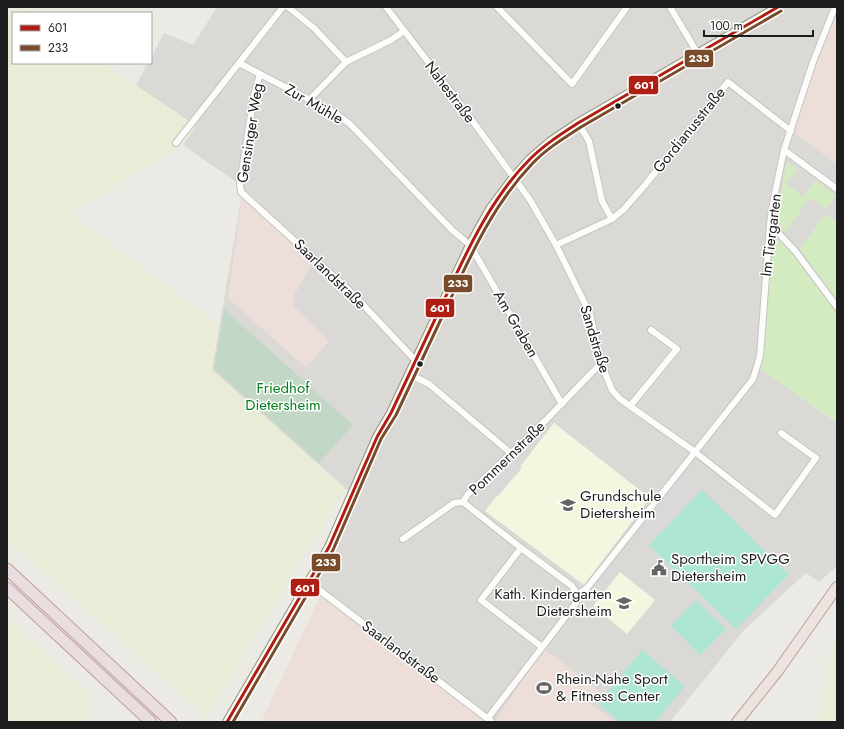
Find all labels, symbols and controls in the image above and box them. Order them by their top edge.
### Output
legend [12,12,152,64]
scale bar [704,12,813,38]
text: 100 m [710,17,743,35]
text: 601 [48,19,68,37]
text: 233 [48,39,68,57]
line badge: 233 [684,49,714,68]
text: 233 [689,50,710,66]
street label: Nahestraße [419,56,481,128]
line badge: 601 [628,75,659,95]
text: 601 [634,77,654,93]
street label: Zur Mühle [281,78,348,130]
street label: Gensinger Weg [231,81,269,185]
street label: Gordianusstraße [648,82,731,178]
unlabelled marker [613,101,623,111]
street label: Im Tiergarten [755,192,787,278]
street label: Saarlandstraße [289,234,371,314]
line badge: 233 [443,274,473,293]
text: 233 [448,275,469,291]
street label: Am Graben [488,286,544,362]
line badge: 601 [425,298,455,318]
text: 601 [430,300,450,316]
street label: Sandstraße [574,302,616,376]
unlabelled marker [415,359,425,369]
park label: Friedhof Dietersheim [245,377,321,416]
street label: Pommernstraße [464,416,550,500]
place label: Grundschule Dietersheim [580,485,661,524]
school or university icon: Grundschule Dietersheim [559,496,577,514]
place label: Sportheim SPVGG Dietersheim [671,548,790,587]
line badge: 233 [311,553,341,572]
text: 233 [316,554,337,570]
public building icon: Sportheim SPVGG Dietersheim [650,559,668,577]
line badge: 601 [290,578,320,597]
text: 601 [295,580,315,596]
place label: Kath. Kindergarten Dietersheim [494,583,612,622]
school or university icon: Kath. Kindergarten Dietersheim [615,594,633,612]
street label: Saarlandstraße [357,615,445,689]
place label: Rhein-Nahe Sport & Fitness Center [556,668,668,707]
sports icon: Rhein-Nahe Sport & Fitness Center [535,679,553,697]

